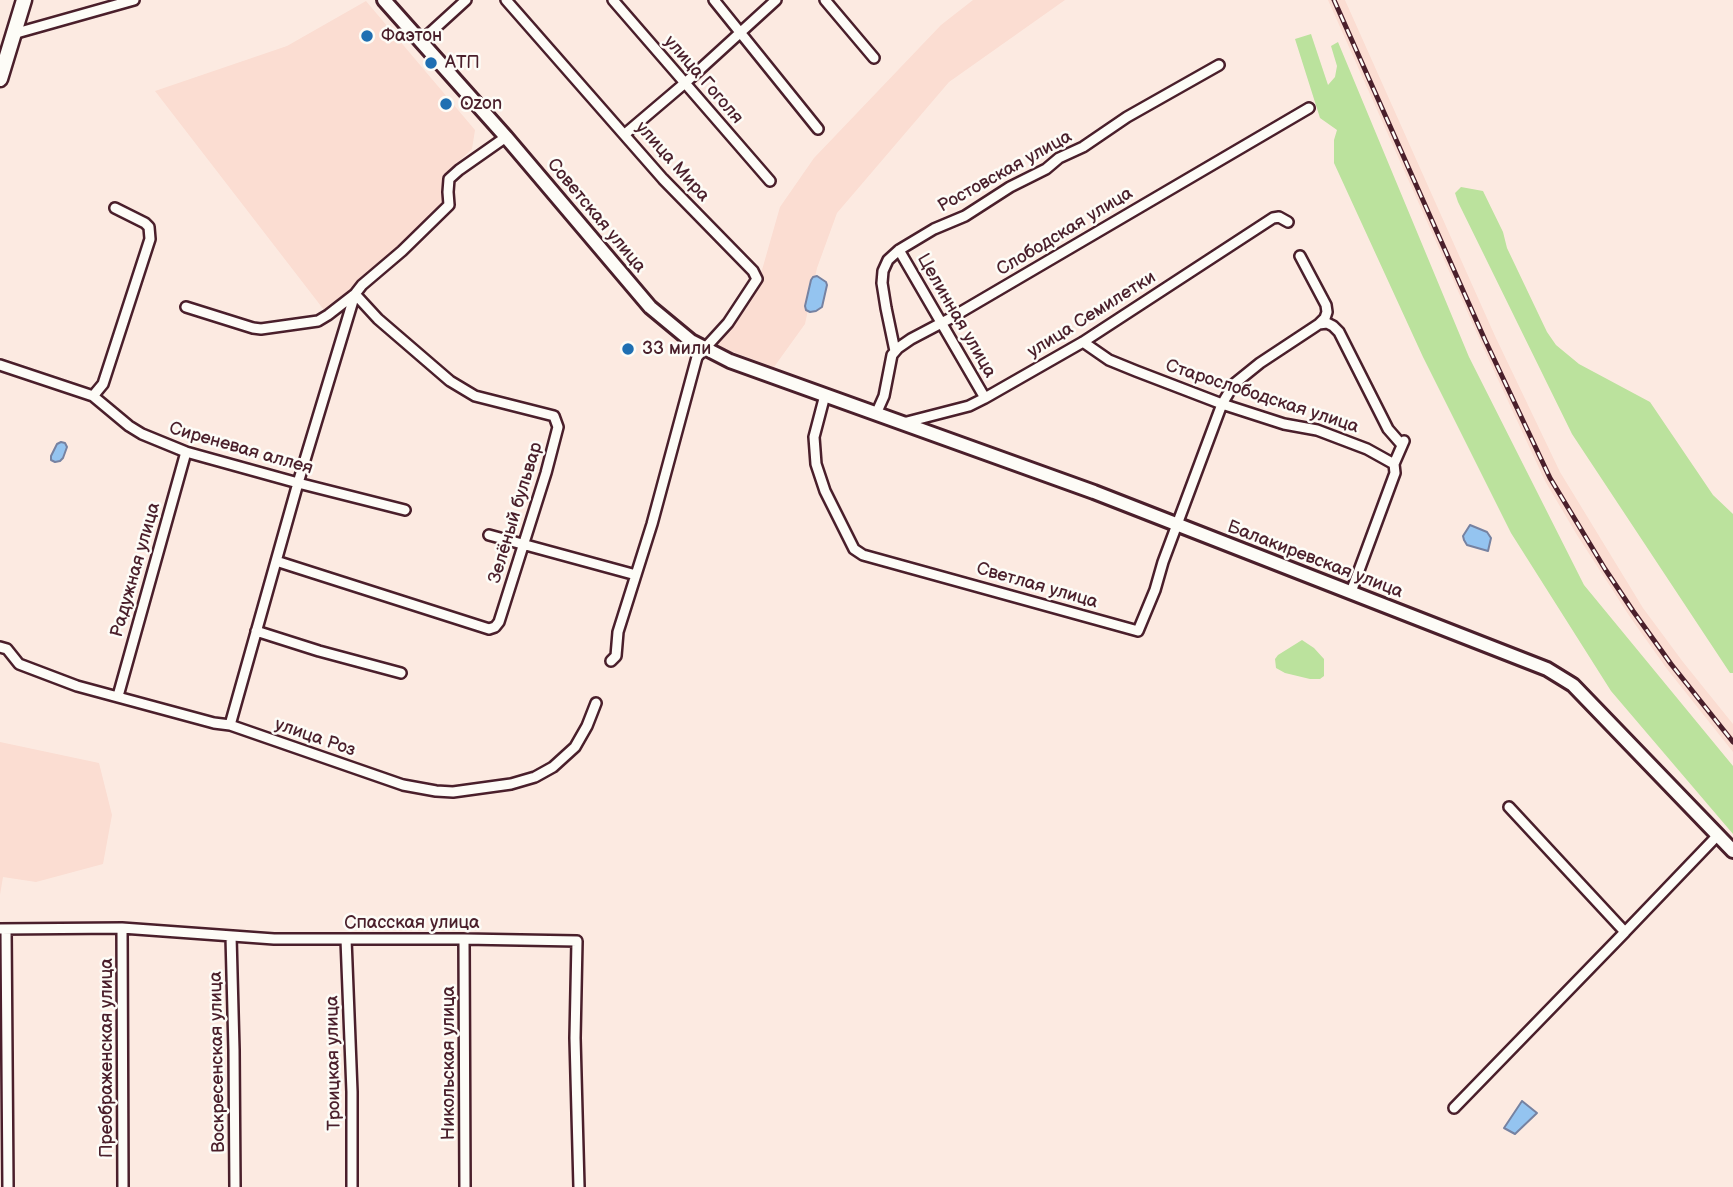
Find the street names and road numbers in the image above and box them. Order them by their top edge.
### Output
street label: улица Гоголя [659,31,747,129]
street label: улица Мира [630,117,714,207]
street label: Ростовская улица [934,126,1076,218]
street label: Советская улица [542,155,650,277]
street label: Слободская улица [993,183,1137,281]
street label: Целинная улица [912,250,1000,382]
street label: улица Семилетки [1024,267,1160,363]
street label: Старослободская улица [1163,356,1361,438]
street label: Сиреневая аллея [167,418,315,480]
street label: Зелёный бульвар [484,440,548,586]
street label: Радужная улица [106,500,166,640]
street label: Балакиревская улица [1224,516,1406,604]
street label: Светлая улица [974,558,1100,614]
street label: улица Роз [272,714,358,762]
street label: Спасская улица [344,912,480,934]
street label: Преображенская улица [96,958,118,1158]
street label: Воскресенская улица [206,971,230,1153]
street label: Никольская улица [438,986,460,1140]
street label: Троицкая улица [322,995,346,1131]

